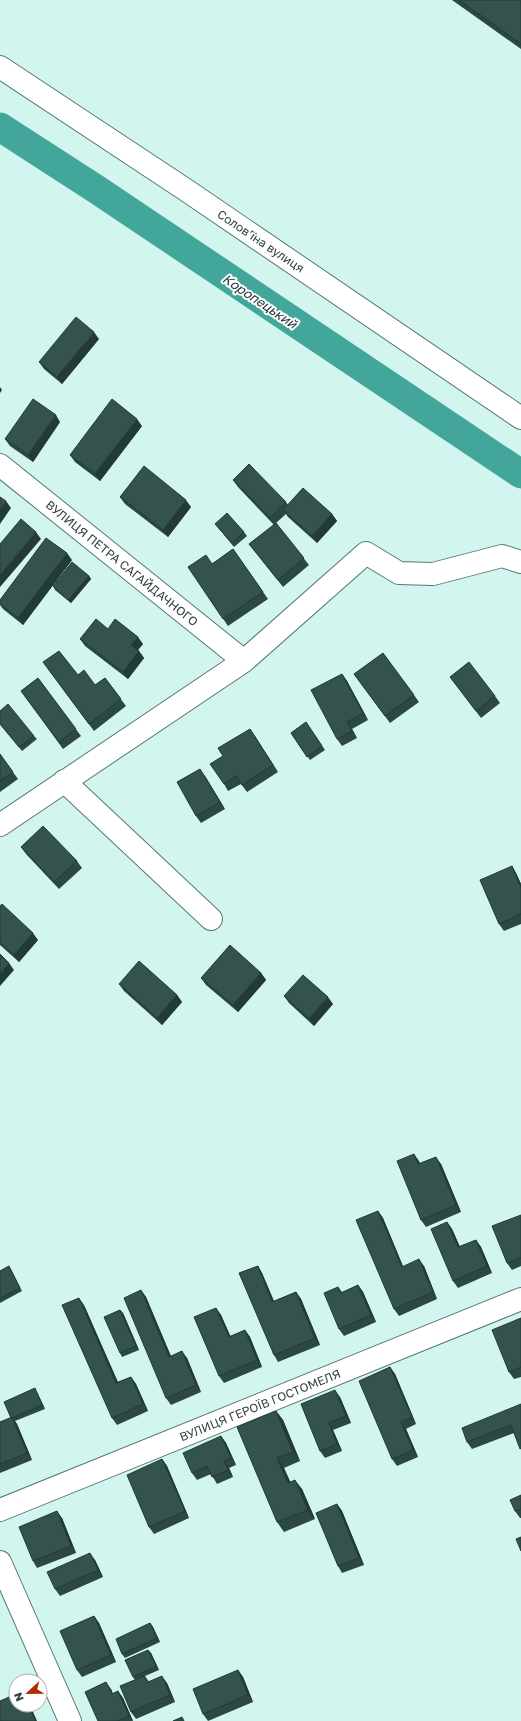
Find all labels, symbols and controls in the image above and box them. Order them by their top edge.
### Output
street label: Соловʼїна вулиця [215,206,307,276]
water label: Коропецький [220,270,301,332]
street label: ВУЛИЦЯ ПЕТРА САГАЙДАЧНОГО [43,497,201,629]
street label: ВУЛИЦЯ ГЕРОЇВ ГОСТОМЕЛЯ [177,1366,343,1444]
north arrow [8,1673,48,1713]
text: N [11,1691,26,1703]

